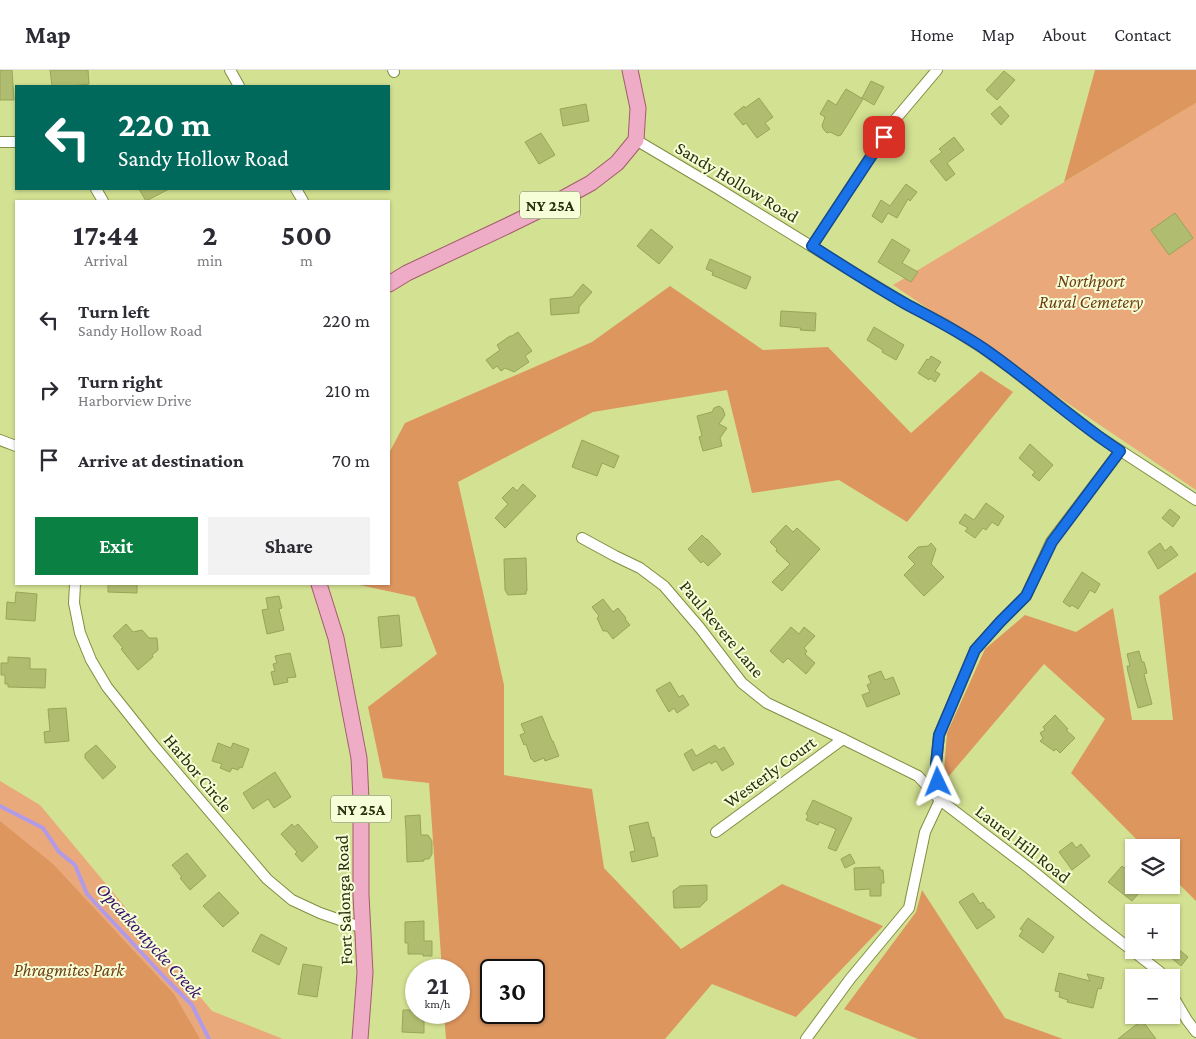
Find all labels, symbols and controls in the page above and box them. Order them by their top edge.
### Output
text: Map [25,21,71,48]
text: Home [911,25,954,45]
text: Map [982,25,1014,45]
text: About [1042,25,1086,45]
text: Contact [1114,25,1171,45]
icon: left [35,105,100,170]
text: 220 m [118,105,211,144]
pin [863,116,905,158]
icon: arrive [870,123,898,151]
street label: Sandy Hollow Road [672,137,803,227]
text: Sandy Hollow Road [118,146,289,171]
road number: NY 25A [520,192,580,218]
text: 17:44 [73,218,139,251]
text: 2 [202,218,218,251]
text: 500 [281,218,332,251]
text: Arrival [84,252,128,269]
text: min [197,252,223,269]
text: m [300,252,313,269]
park label: Northport Rural Cemetery [1039,271,1144,312]
text: Turn left [78,301,150,322]
icon: left [35,306,63,334]
text: 220 m [322,310,370,331]
text: Sandy Hollow Road [78,322,202,339]
text: Turn right [78,371,163,392]
icon: right [35,376,63,404]
text: 210 m [325,380,370,401]
text: Harborview Drive [78,392,192,409]
icon: arrive [35,446,63,474]
text: Arrive at destination [78,450,244,471]
text: 70 m [332,450,370,471]
button: Exit [35,517,198,575]
button: Share [208,517,370,575]
street label: Paul Revere Lane [676,576,768,682]
street label: Harbor Circle [160,730,236,816]
street label: Westerly Court [720,731,821,812]
position arrow [911,755,963,807]
road number: NY 25A [331,796,391,822]
street label: Laurel Hill Road [972,801,1075,888]
street label: Fort Salonga Road [332,834,356,965]
map controls [1125,839,1180,1024]
button: layers [1125,839,1180,894]
water label: Opcatkontycke Creek [92,878,207,1003]
button: + [1125,904,1180,959]
speed limit sign: 30 [480,959,545,1024]
park label: Phragmites Park [14,960,125,980]
button: − [1125,969,1180,1024]
text: 21 [426,972,449,999]
text: km/h [425,997,450,1011]

